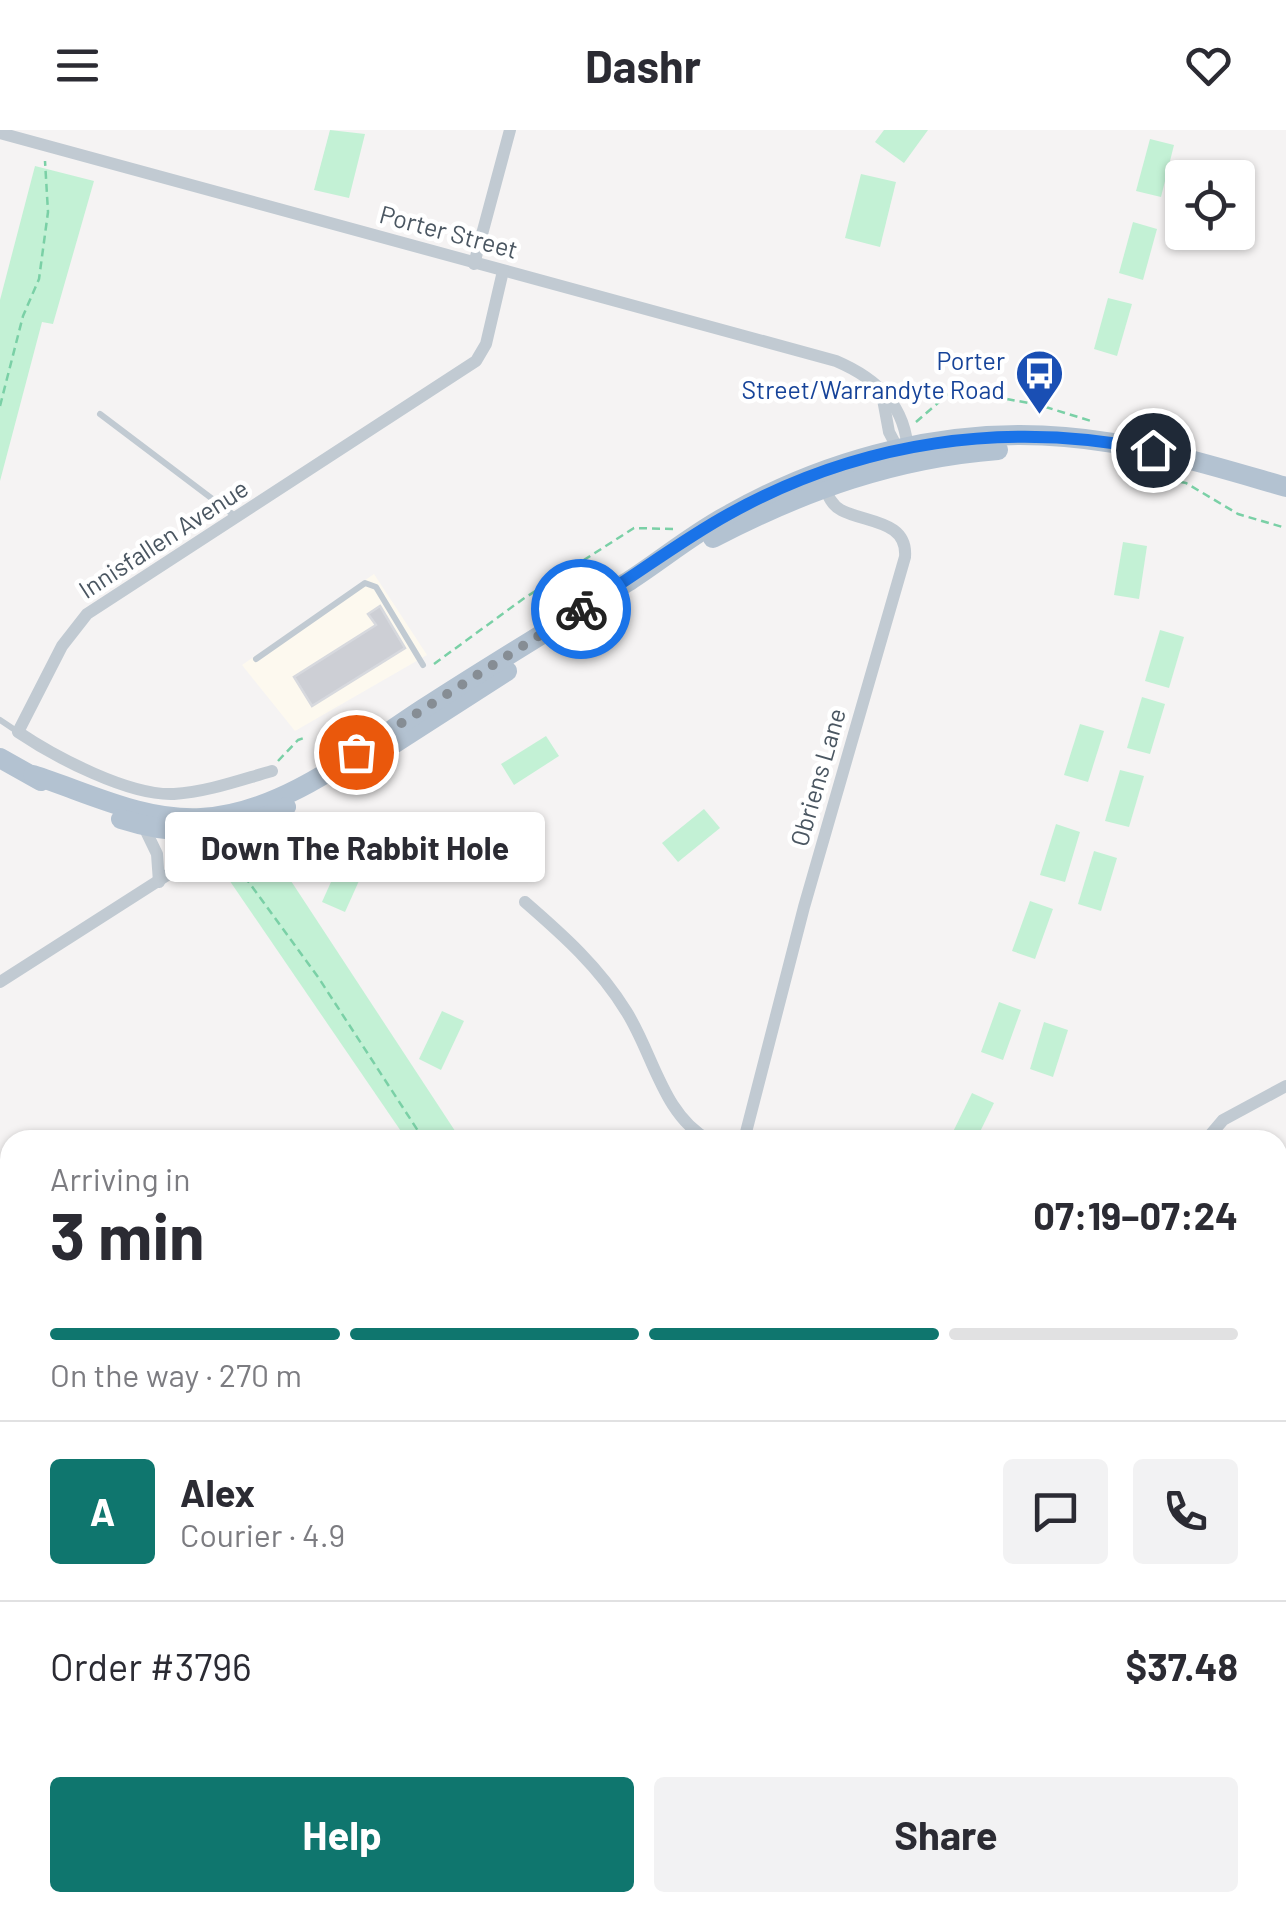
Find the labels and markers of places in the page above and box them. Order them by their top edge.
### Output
place label: Porter Street/Warrandyte Road [741,345,1005,404]
bus stop icon: Porter Street/Warrandyte Road [1014,348,1066,416]
pin [1111,408,1196,493]
pin [314,710,399,795]
callout: Down The Rabbit Hole [166,812,546,882]

